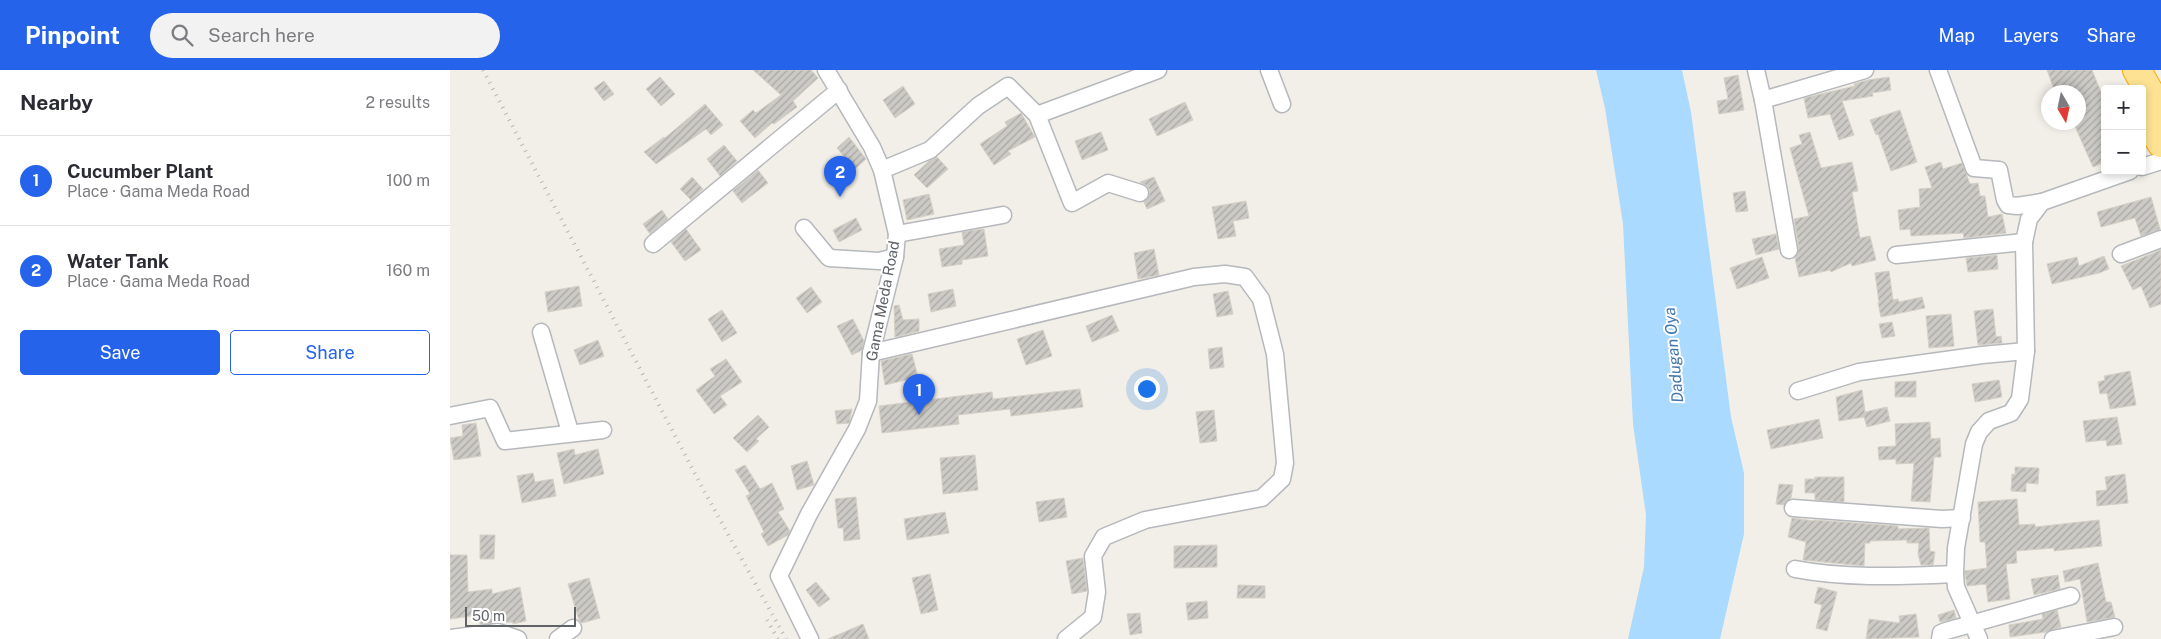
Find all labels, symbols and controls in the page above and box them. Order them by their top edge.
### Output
search box [150,13,500,58]
text: Pinpoint [25,21,120,49]
icon: search [168,21,196,49]
text: Search here [208,24,315,46]
text: Map [1939,25,1975,46]
text: Layers [2003,25,2059,46]
text: Share [2087,25,2136,46]
north arrow [2041,85,2086,130]
map controls [2101,85,2146,175]
button: + [2101,85,2146,130]
text: Nearby [20,90,93,115]
text: 2 results [365,93,430,112]
button: − [2101,130,2146,175]
pin: 2 [824,156,856,197]
text: Cucumber Plant [67,160,213,182]
text: 1 [33,171,39,190]
text: 100 m [386,171,430,190]
text: Place · Gama Meda Road [67,182,250,201]
street label: Gama Meda Road [862,239,903,363]
text: Water Tank [67,250,169,272]
text: 2 [31,261,41,280]
text: 160 m [386,261,430,280]
text: Place · Gama Meda Road [67,272,250,291]
water label: Dadugan Oya [1660,306,1687,404]
button: Save [20,330,220,375]
button: Share [230,330,430,375]
pin: 1 [903,374,935,415]
your location [1134,376,1160,402]
scale bar [465,604,576,627]
text: 50 m [472,608,505,624]

